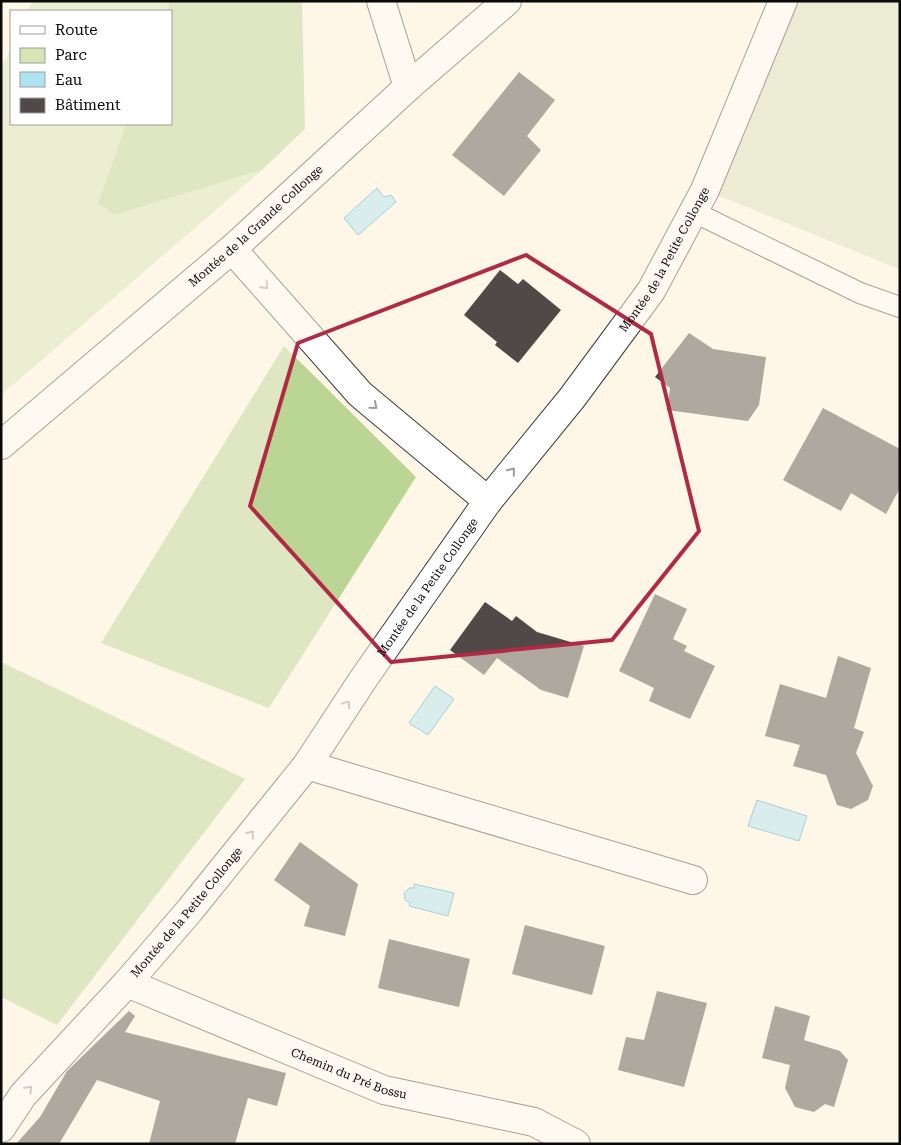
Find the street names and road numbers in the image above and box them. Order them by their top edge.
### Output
street label: Montée de la Grande Collonge [186,162,326,290]
street label: Montée de la Petite Collonge [616,184,712,335]
street label: Montée de la Petite Collonge [374,515,481,659]
street label: Montée de la Petite Collonge [128,844,245,980]
street label: Chemin du Pré Bossu [289,1045,409,1102]

